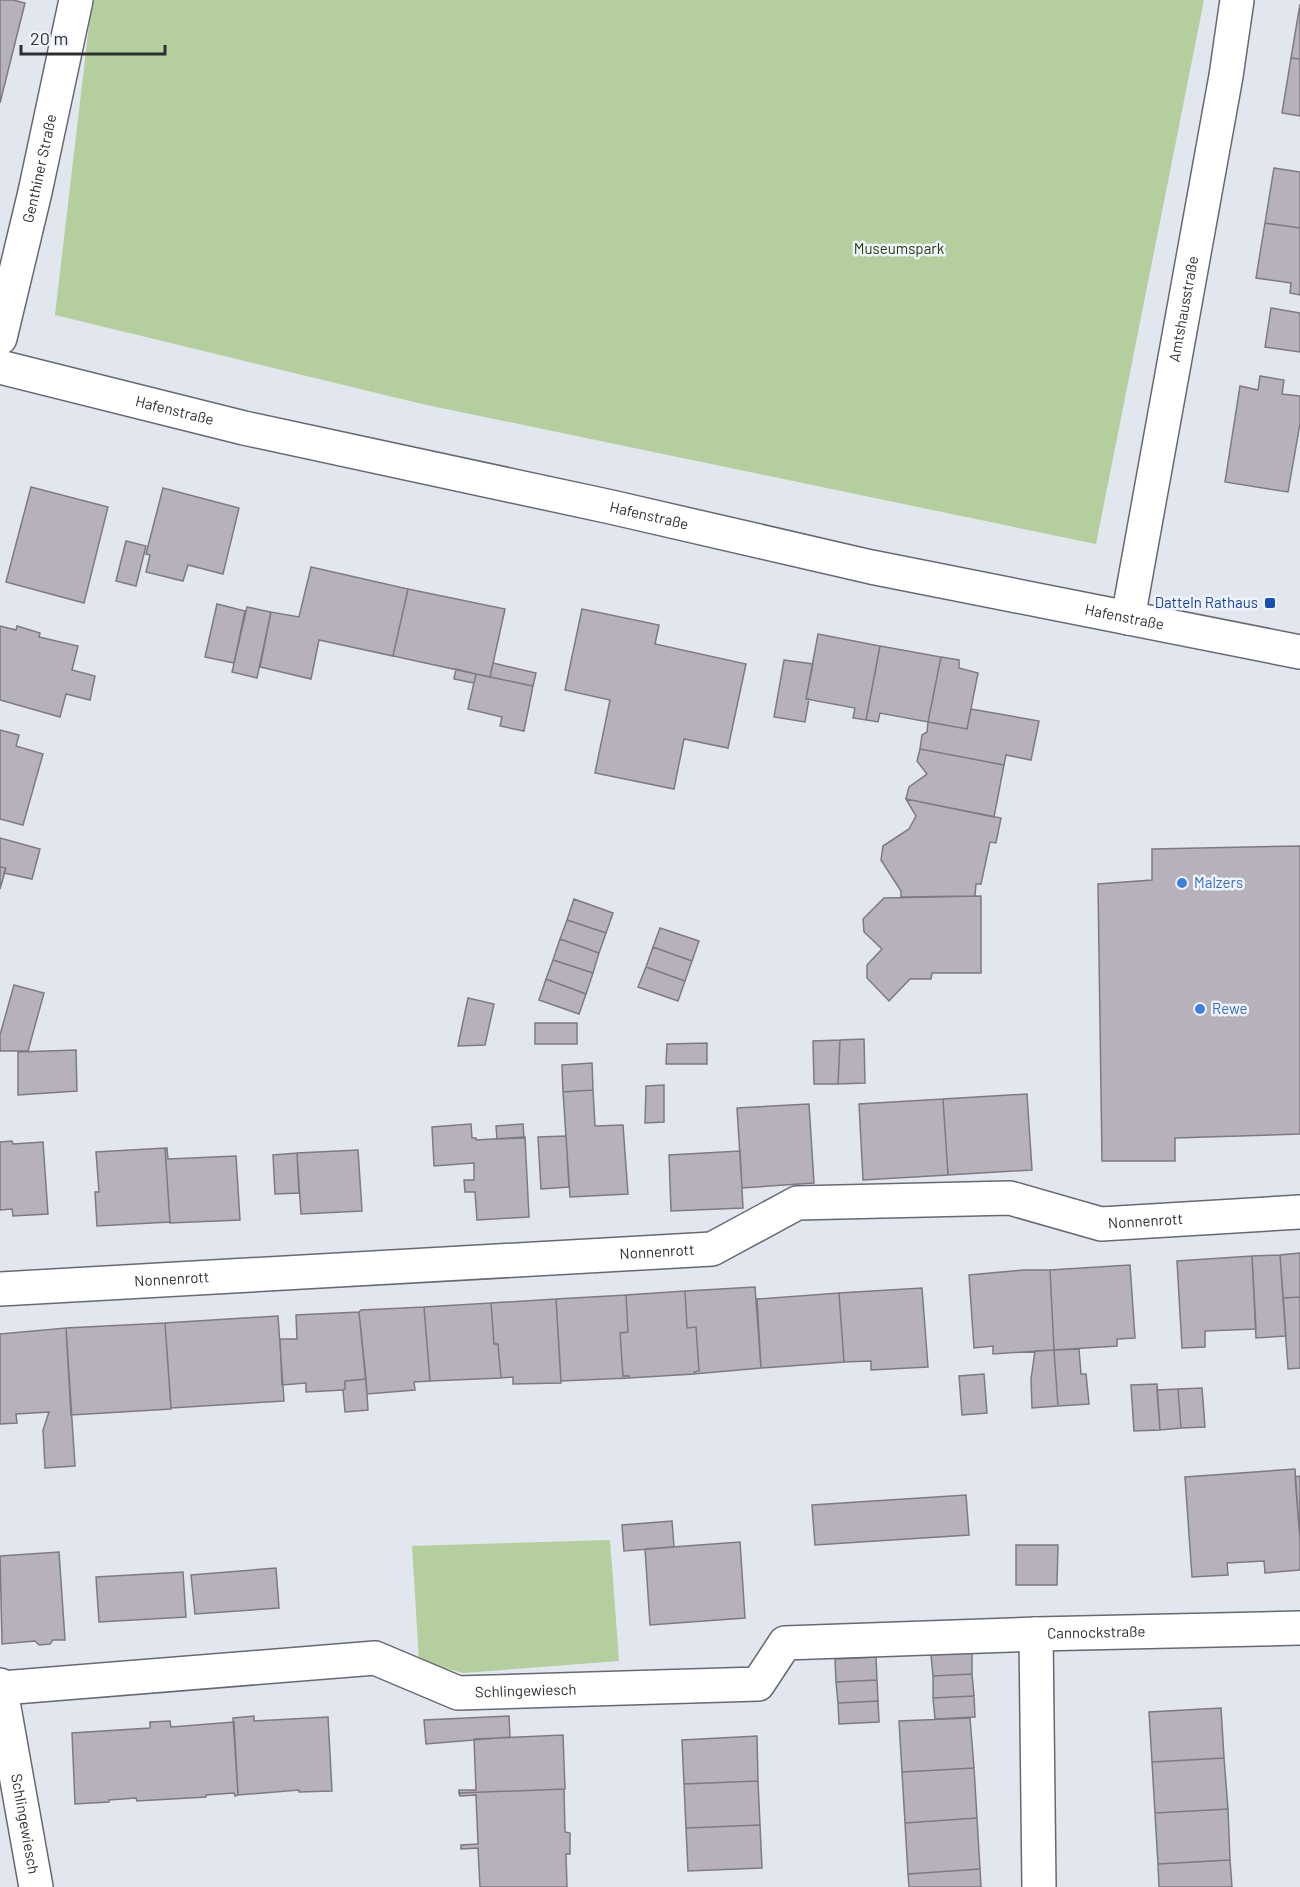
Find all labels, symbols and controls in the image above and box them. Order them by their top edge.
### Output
scale bar [21,18,165,56]
text: 20 m [30,27,68,49]
street label: Genthiner Straße [18,112,59,225]
park label: Museumspark [854,239,945,257]
street label: Amtshausstraße [1164,255,1201,363]
street label: Hafenstraße [134,391,216,428]
street label: Hafenstraße [608,497,690,533]
place label: Datteln Rathaus [1155,593,1258,611]
marker: Datteln Rathaus [1263,596,1277,610]
street label: Hafenstraße [1083,600,1166,633]
place label: Malzers [1194,873,1243,891]
marker: Malzers [1175,876,1189,890]
place label: Rewe [1212,999,1248,1017]
marker: Rewe [1193,1002,1207,1016]
street label: Nonnenrott [1107,1209,1183,1232]
street label: Nonnenrott [619,1240,695,1262]
street label: Nonnenrott [134,1267,210,1289]
street label: Cannockstraße [1047,1622,1146,1642]
street label: Schlingewiesch [475,1679,577,1700]
street label: Schlingewiesch [8,1772,43,1875]

